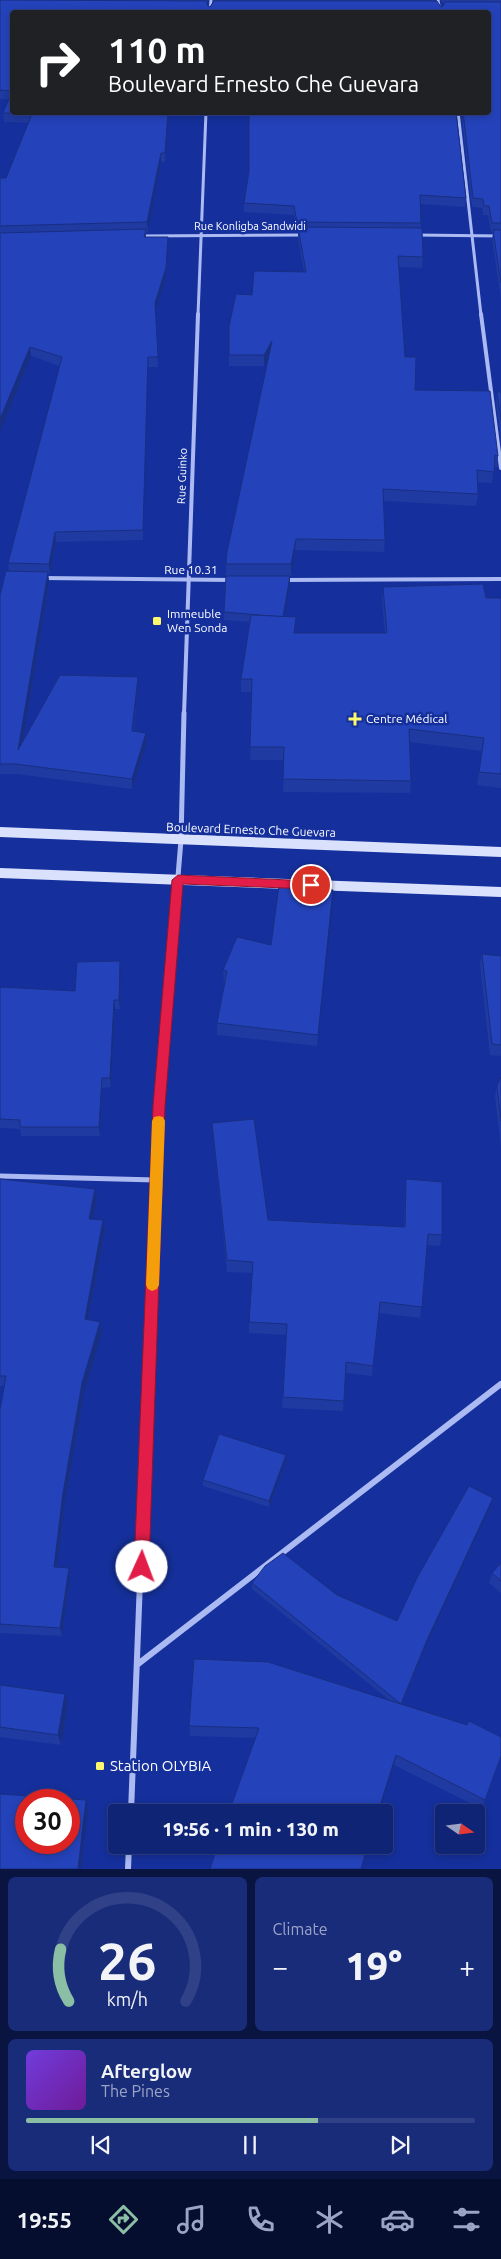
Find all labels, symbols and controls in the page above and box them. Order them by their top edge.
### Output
icon: right [25,30,90,95]
text: 110 m [108,30,206,70]
text: Boulevard Ernesto Che Guevara [108,71,419,96]
street label: Rue Konligba Sandwidi [194,220,306,232]
street label: Rue Guinko [175,448,189,504]
street label: Rue 10.31 [164,563,218,576]
place label: Immeuble Wen Sonda [167,607,228,634]
marker: Immeuble Wen Sonda [151,615,163,627]
marker: Centre Médical [348,712,362,726]
place label: Centre Médical [366,712,447,725]
street label: Boulevard Ernesto Che Guevara [166,820,336,839]
pin [290,864,332,906]
icon: arrive [297,871,325,899]
position arrow [115,1540,167,1592]
place label: Station OLYBIA [110,1757,212,1774]
marker: Station OLYBIA [94,1760,106,1772]
speed limit sign: 30 [15,1789,80,1854]
north arrow [435,1804,485,1854]
map controls [435,1804,485,1854]
text: 19:56 · 1 min · 130 m [162,1818,339,1840]
text: Climate [273,1920,328,1938]
text: 26 [98,1932,157,1990]
text: 19° [345,1945,402,1987]
text: − [273,1951,288,1982]
text: + [459,1951,475,1982]
text: km/h [107,1989,148,2009]
text: Afterglow [101,2060,192,2082]
text: The Pines [101,2082,170,2100]
icon: previous [87,2131,115,2159]
icon: pause [236,2131,264,2159]
icon: next [386,2131,414,2159]
icon: directions [106,2202,141,2237]
icon: music [174,2202,209,2237]
icon: phone [243,2202,278,2237]
icon: climate [312,2202,347,2237]
icon: car [380,2202,415,2237]
icon: filters [449,2202,484,2237]
text: 19:55 [17,2207,72,2232]

